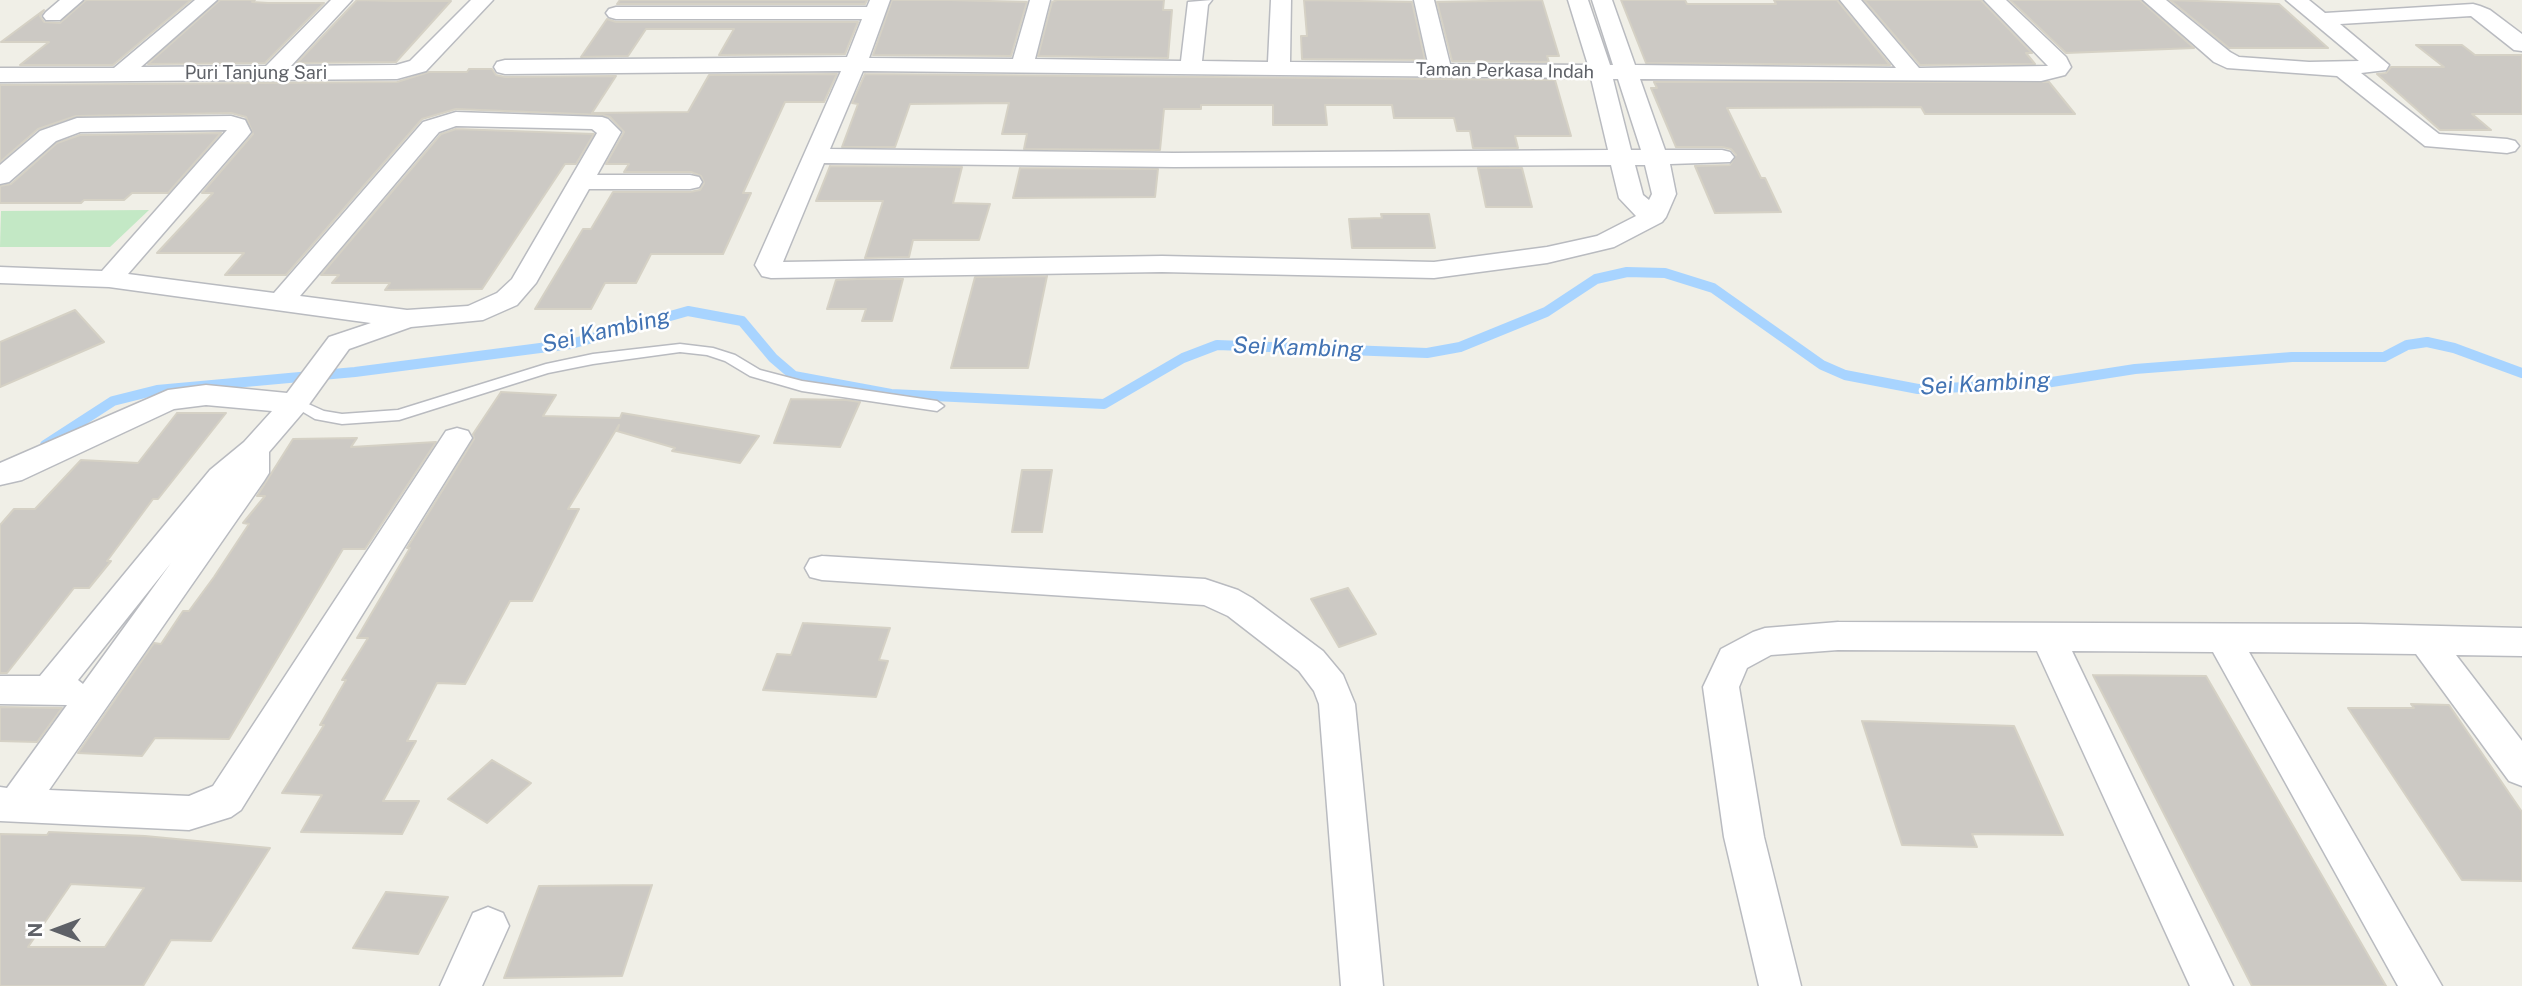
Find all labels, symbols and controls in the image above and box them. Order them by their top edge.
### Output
street label: Taman Perkasa Indah [1416,59,1594,83]
street label: Puri Tanjung Sari [185,62,327,84]
water label: Sei Kambing [539,303,673,359]
water label: Sei Kambing [1232,332,1364,364]
water label: Sei Kambing [1919,367,2051,401]
north arrow [21,895,91,965]
text: N [24,923,46,937]

